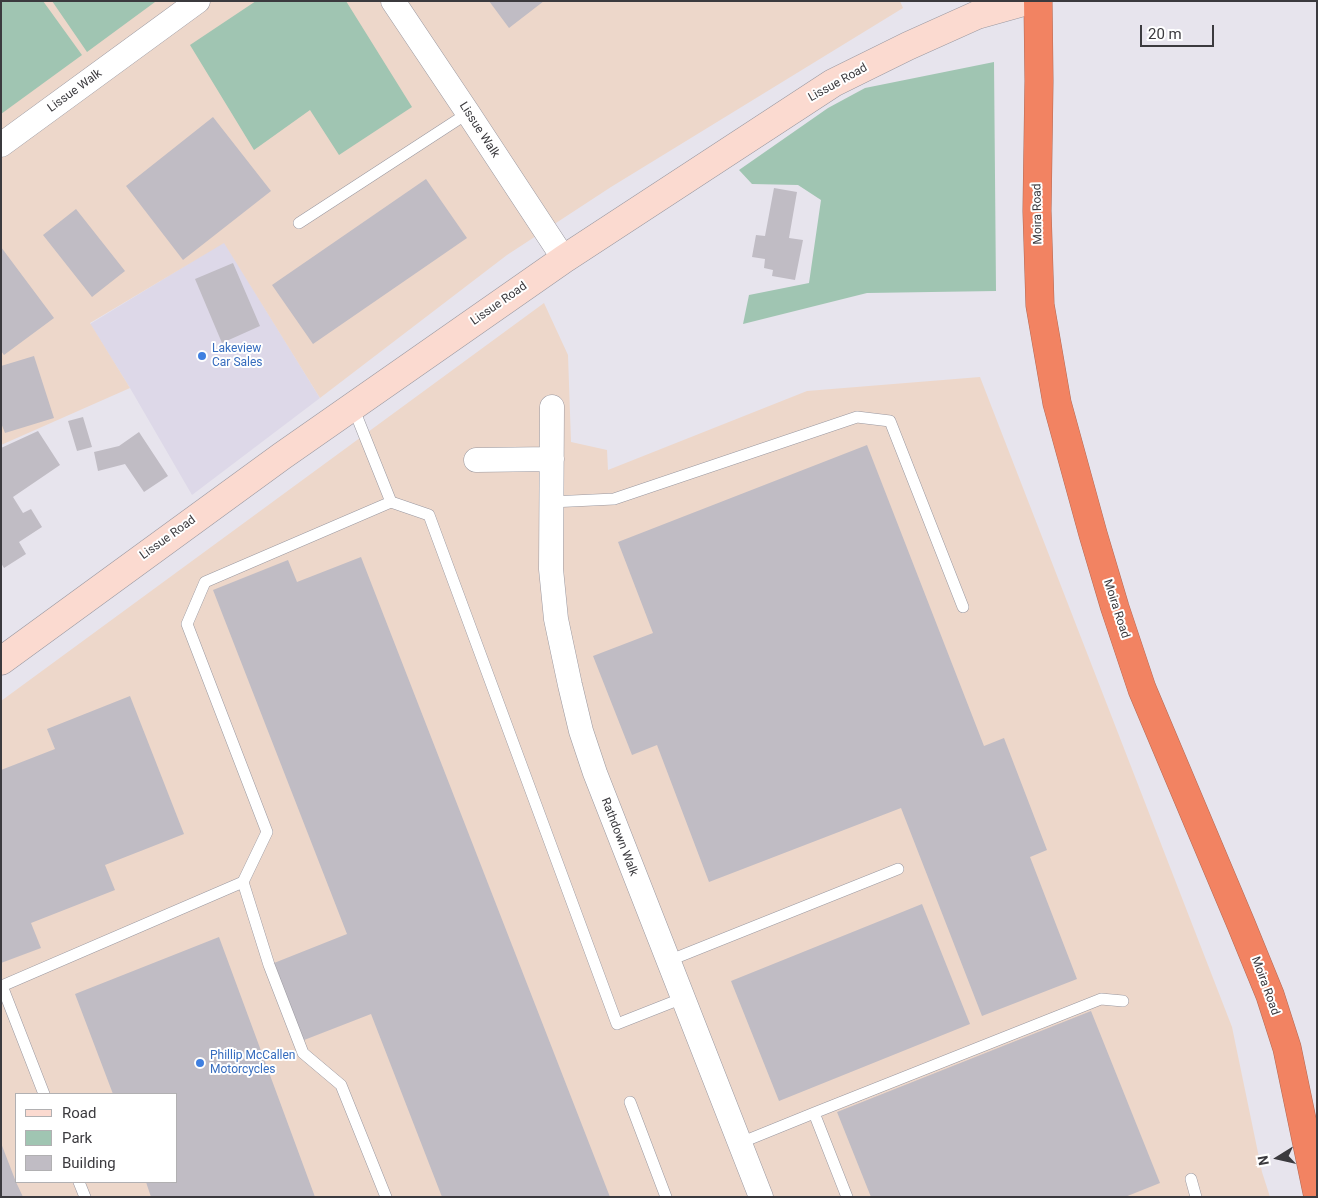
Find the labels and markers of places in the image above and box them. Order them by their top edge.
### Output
place label: Lakeview Car Sales [212,342,263,370]
marker: Lakeview Car Sales [196,350,208,362]
place label: Phillip McCallen Motorcycles [210,1049,295,1077]
marker: Phillip McCallen Motorcycles [194,1057,206,1069]

